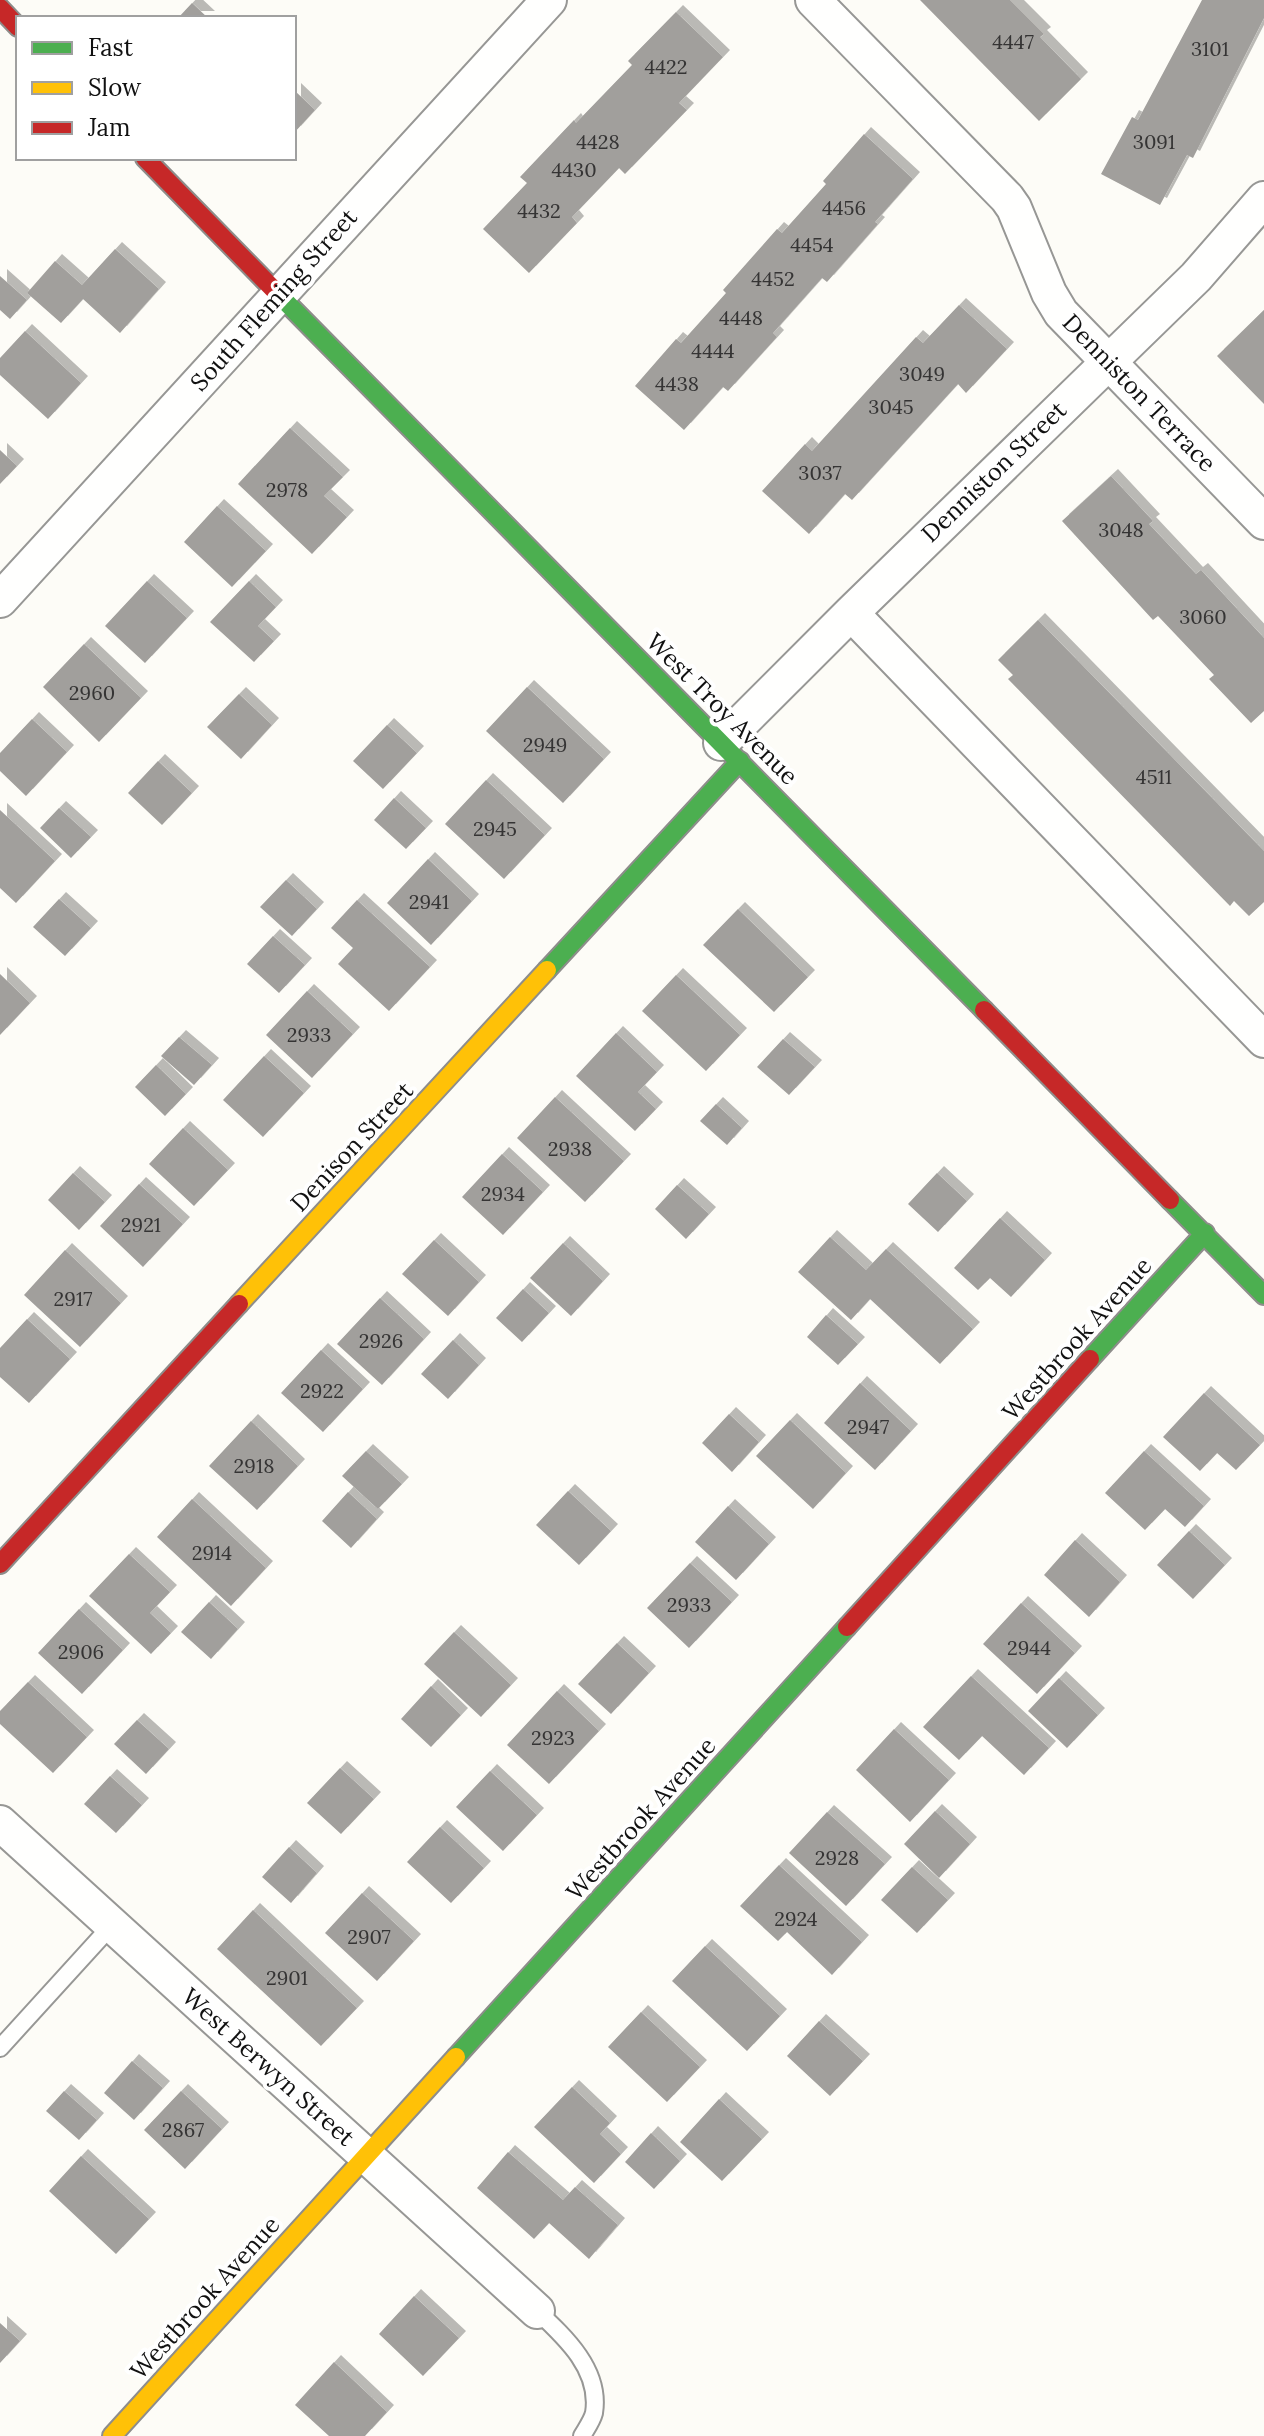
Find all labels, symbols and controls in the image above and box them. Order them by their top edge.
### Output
legend [16,16,296,160]
house number: 4447 [992,29,1034,54]
text: Fast [88,32,134,63]
house number: 3101 [1191,36,1229,61]
house number: 4422 [644,54,688,79]
text: Slow [88,72,142,103]
text: Jam [87,112,130,143]
house number: 4428 [576,129,620,154]
house number: 3091 [1133,129,1175,154]
house number: 4430 [551,157,597,182]
house number: 4456 [822,195,866,220]
house number: 4432 [517,198,561,223]
street label: South Fleming Street [183,201,364,397]
house number: 4454 [790,232,834,257]
house number: 4452 [751,266,795,291]
house number: 4448 [719,305,763,330]
street label: Denniston Terrace [1056,307,1223,478]
house number: 4444 [691,338,735,363]
house number: 3049 [899,361,945,386]
house number: 4438 [655,371,699,396]
house number: 3045 [868,394,914,419]
street label: Denniston Street [914,394,1073,549]
house number: 3037 [798,460,842,485]
house number: 2978 [266,477,308,502]
house number: 3048 [1098,517,1144,542]
house number: 3060 [1179,604,1227,629]
street label: West Troy Avenue [640,626,805,791]
house number: 2960 [69,680,115,705]
house number: 2949 [523,732,567,757]
house number: 4511 [1136,764,1172,789]
house number: 2945 [473,816,517,841]
house number: 2941 [409,889,449,914]
house number: 2933 [287,1022,331,1047]
street label: Denison Street [284,1075,420,1218]
house number: 2938 [548,1136,592,1161]
house number: 2934 [481,1181,525,1206]
house number: 2921 [121,1212,161,1237]
street label: Westbrook Avenue [995,1251,1158,1427]
house number: 2917 [54,1286,92,1311]
house number: 2926 [359,1328,403,1353]
house number: 2922 [300,1378,344,1403]
house number: 2947 [847,1414,889,1439]
house number: 2918 [234,1453,274,1478]
house number: 2914 [192,1540,232,1565]
house number: 2933 [667,1592,711,1617]
house number: 2944 [1007,1635,1051,1660]
house number: 2906 [58,1639,104,1664]
house number: 2923 [531,1725,575,1750]
street label: Westbrook Avenue [559,1731,722,1907]
house number: 2928 [815,1845,859,1870]
house number: 2924 [774,1906,818,1931]
house number: 2907 [347,1924,391,1949]
house number: 2901 [266,1965,308,1990]
street label: West Berwyn Street [175,1981,362,2153]
house number: 2867 [162,2117,204,2142]
street label: Westbrook Avenue [123,2210,286,2386]

